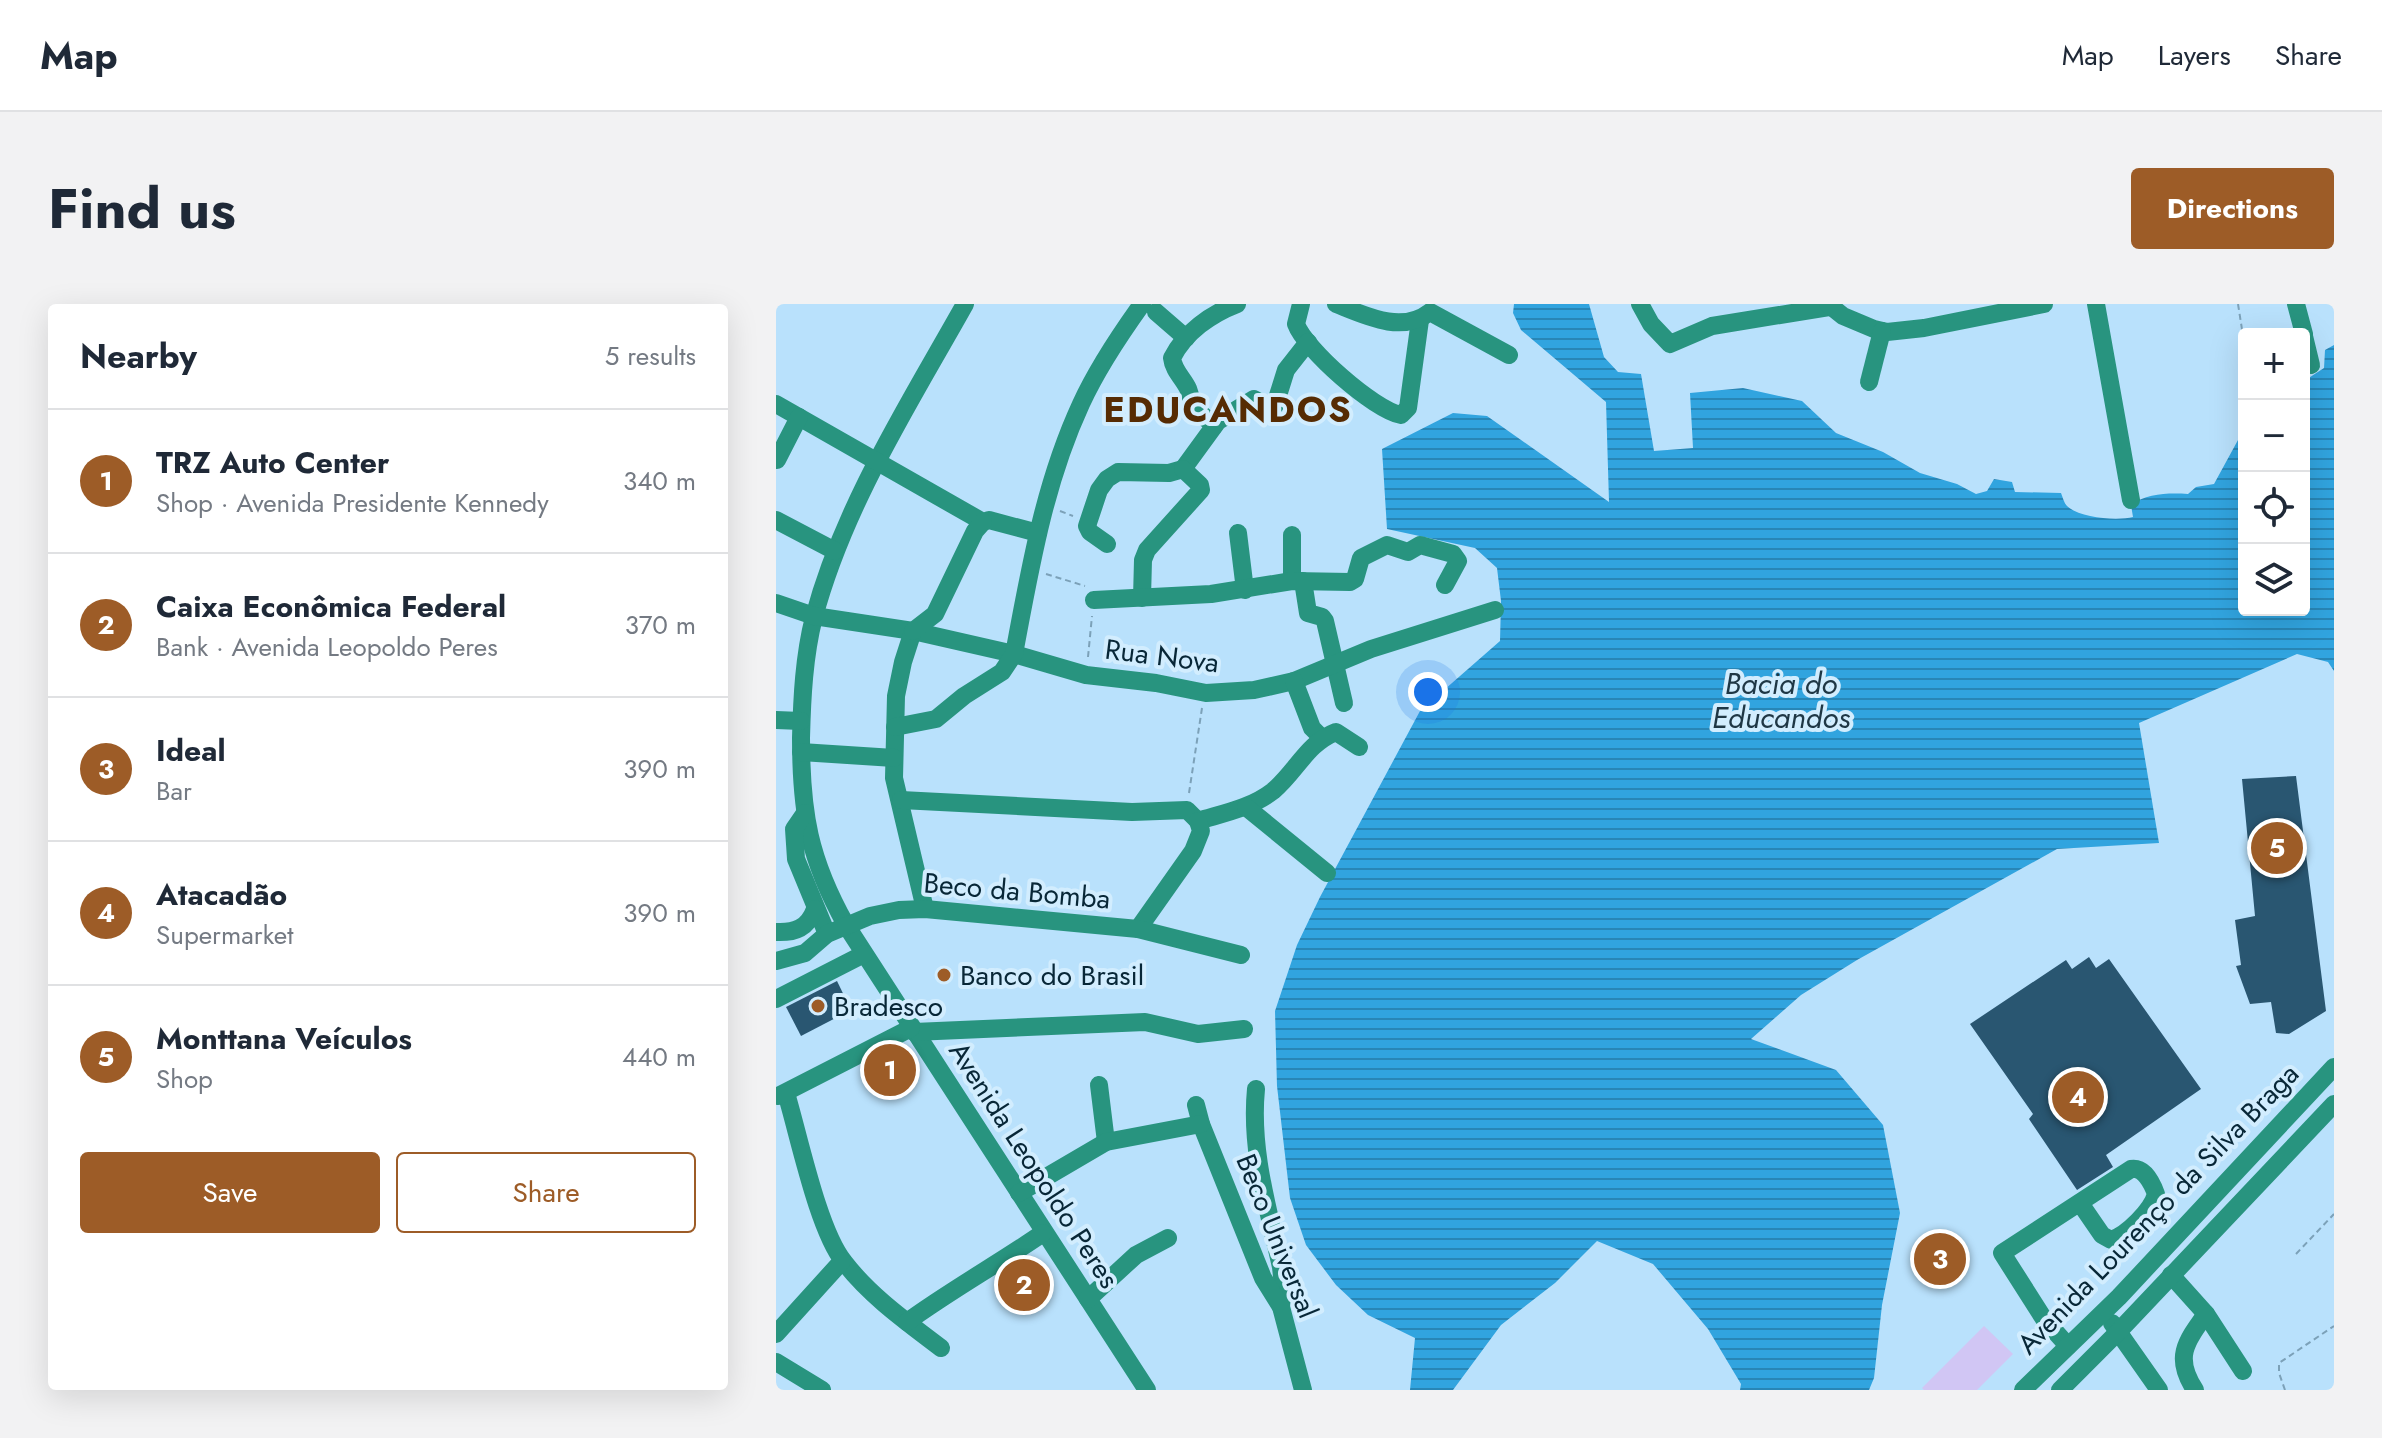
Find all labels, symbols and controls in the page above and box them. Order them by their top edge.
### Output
text: Map [40,28,118,83]
text: Map [2062,35,2114,76]
text: Layers [2158,35,2231,76]
text: Share [2275,35,2342,76]
text: Find us [48,168,236,249]
button: Directions [2131,168,2334,249]
map controls [2238,328,2310,616]
button: + [2238,328,2310,400]
text: Nearby [80,332,197,381]
text: 5 results [605,337,696,375]
district label: EDUCANDOS [1103,383,1353,435]
button: − [2238,400,2310,472]
text: TRZ Auto Center [156,441,389,484]
text: 1 [99,462,113,500]
text: 340 m [623,462,696,500]
button: locate [2238,472,2310,544]
text: Shop · Avenida Presidente Kennedy [156,484,549,522]
button: layers [2238,544,2310,616]
text: Caixa Econômica Federal [156,585,506,628]
text: 2 [97,606,115,644]
text: 370 m [625,606,696,644]
text: Bank · Avenida Leopoldo Peres [156,628,498,666]
street label: Rua Nova [1103,629,1221,683]
water label: Bacia do Educandos [1712,662,1850,739]
your location [1408,672,1448,712]
text: Ideal [156,729,226,772]
text: 3 [98,750,114,788]
text: 390 m [623,750,696,788]
text: Bar [156,772,192,810]
pin: 5 [2251,818,2303,878]
street label: Beco da Bomba [922,862,1112,920]
text: Atacadão [156,873,287,916]
text: 4 [97,894,115,932]
text: 390 m [623,894,696,932]
text: Supermarket [156,916,293,954]
place label: Banco do Brasil [960,955,1144,996]
marker: Banco do Brasil [935,966,953,984]
place label: Bradesco [834,986,943,1027]
marker: Bradesco [809,997,827,1015]
text: Monttana Veículos [156,1017,412,1060]
street label: Avenida Leopoldo Peres [939,1034,1129,1296]
text: 5 [98,1038,114,1076]
text: 440 m [622,1038,696,1076]
pin: 1 [864,1040,916,1100]
street label: Avenida Lourenço da Silva Braga [2008,1054,2308,1364]
text: Shop [156,1060,213,1098]
pin: 4 [2052,1067,2104,1127]
street label: Beco Universal [1225,1148,1329,1324]
button: Save [80,1152,380,1233]
button: Share [396,1152,696,1233]
pin: 3 [1914,1229,1966,1289]
pin: 2 [998,1255,1050,1315]

